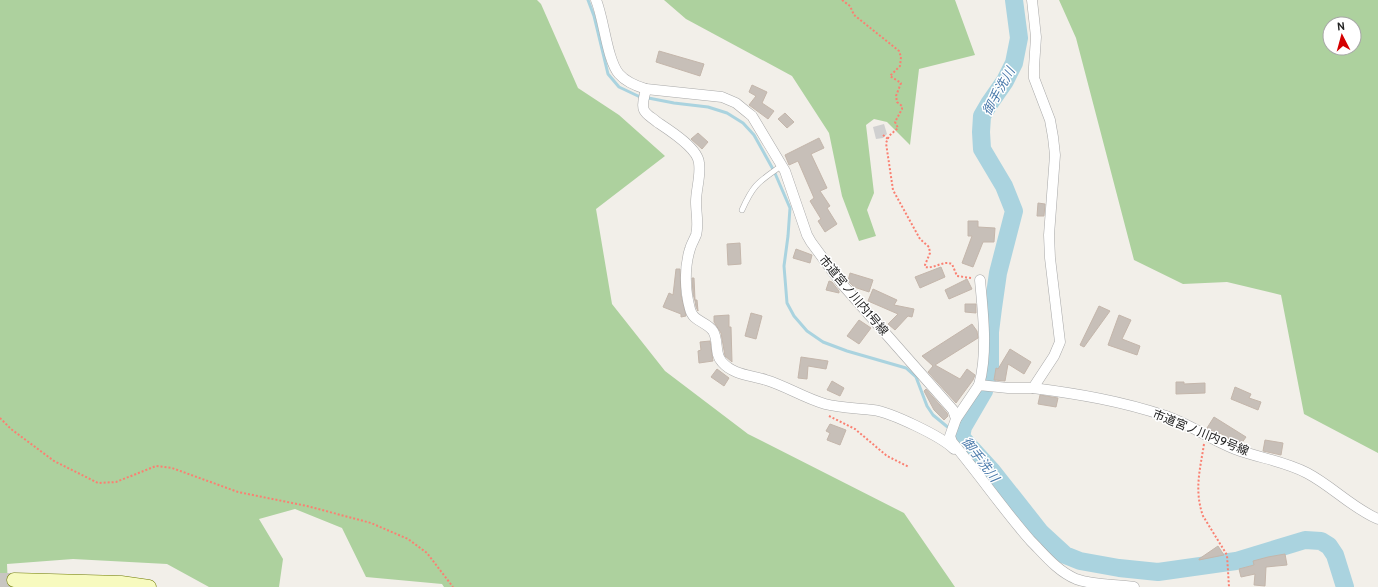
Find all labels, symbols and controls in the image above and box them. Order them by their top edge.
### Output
north arrow [1322,16,1362,56]
text: N [1336,19,1346,33]
water label: 御手洗川 [978,63,1019,118]
street label: 市道宮ノ川内1号線 [816,252,892,338]
street label: 市道宮ノ川内9号線 [1151,406,1251,458]
water label: 御手洗川 [959,433,1004,486]

